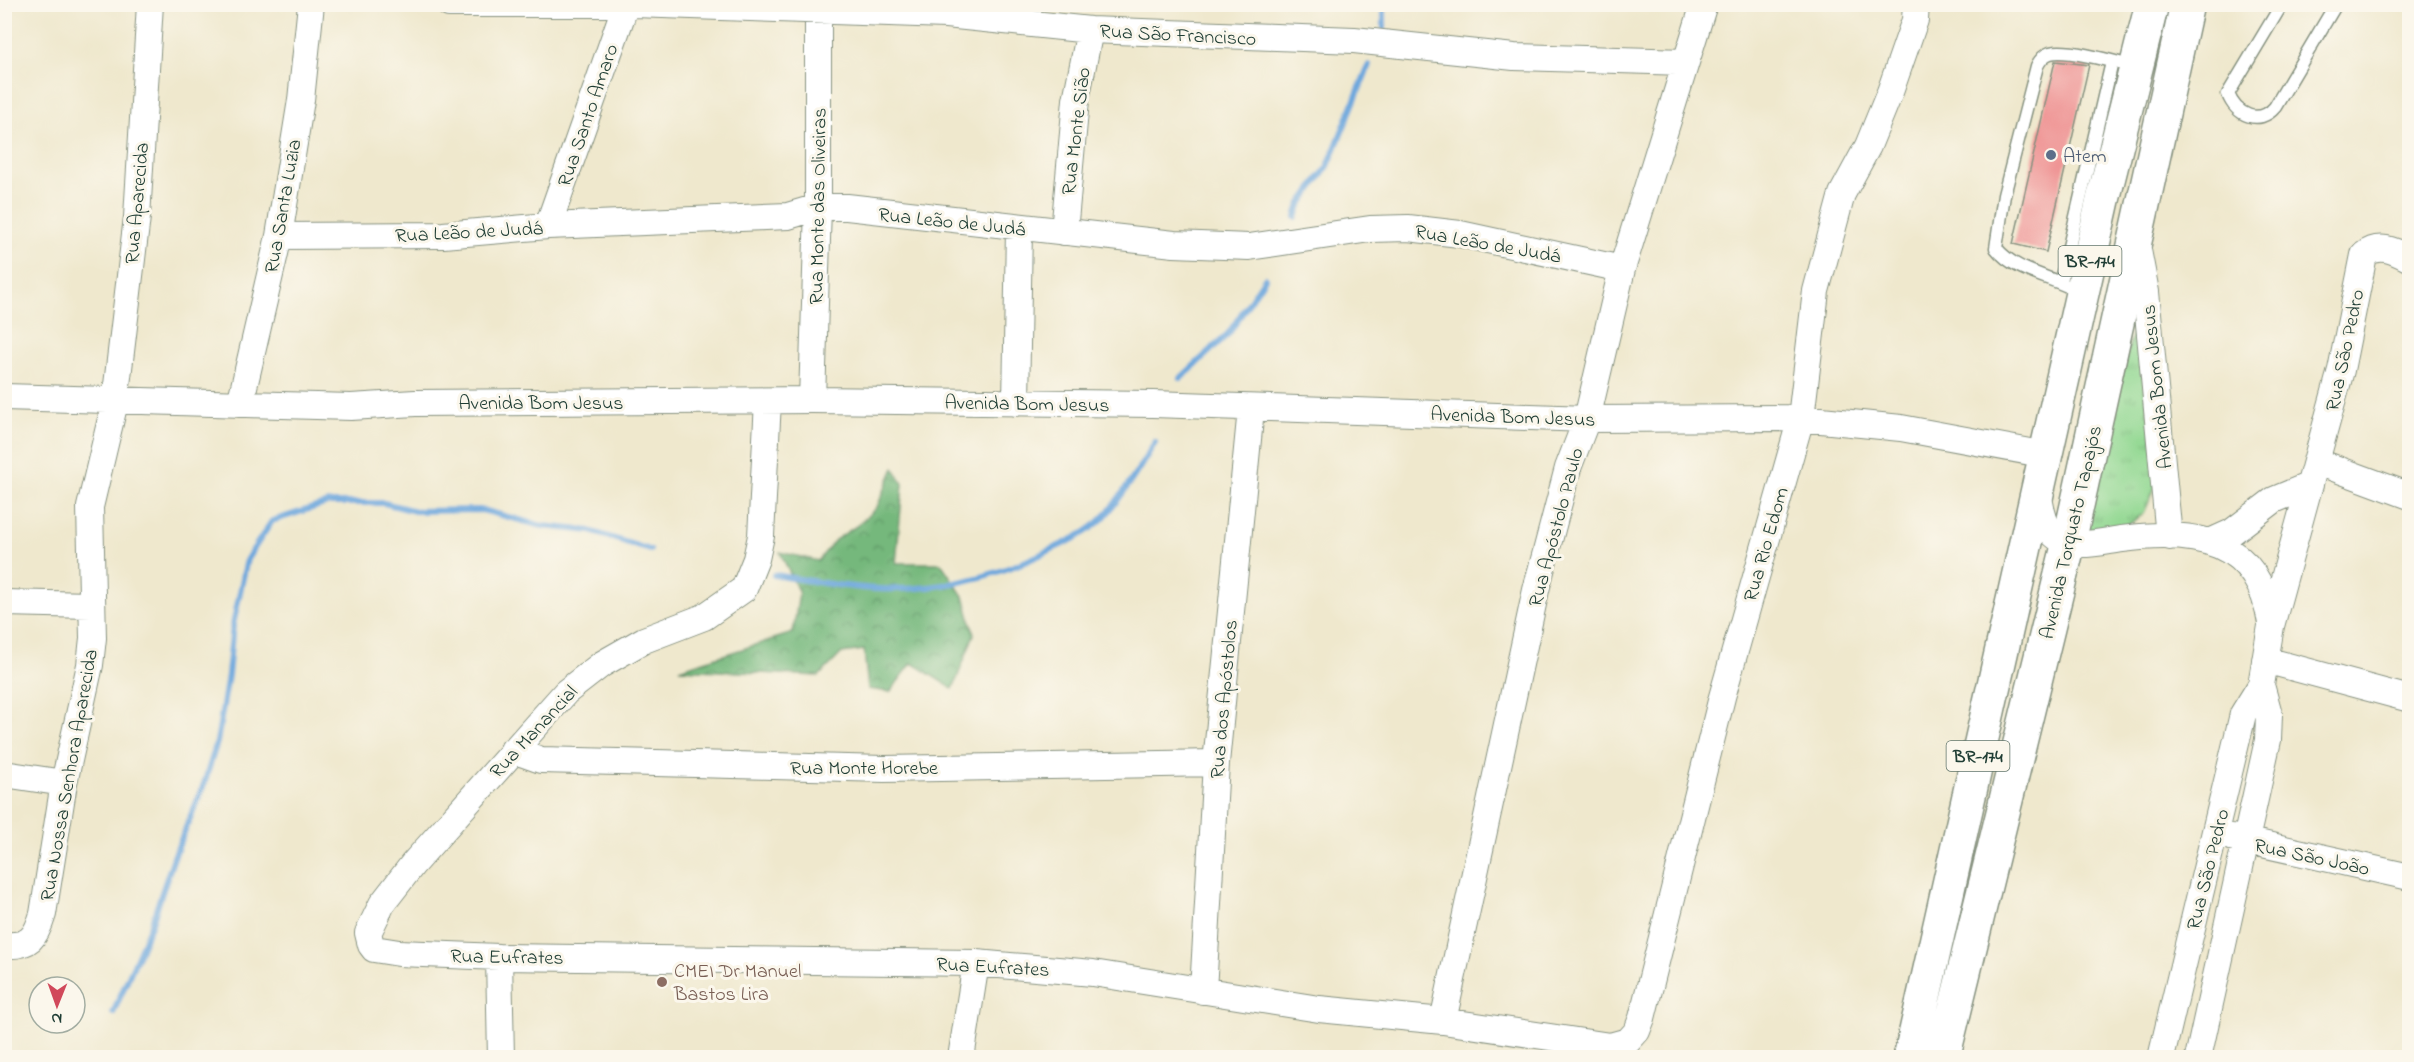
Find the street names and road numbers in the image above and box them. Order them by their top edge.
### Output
street label: Rua São Francisco [1099,18,1257,55]
street label: Rua Santo Amaro [551,41,627,191]
street label: Rua Monte Sião [1055,66,1100,197]
street label: Rua Monte das Oliveiras [803,107,836,305]
street label: Rua Santa Luzia [258,137,311,276]
street label: Rua Aparecida [119,141,158,265]
street label: Rua Leão de Judá [877,201,1027,246]
street label: Rua Leão de Judá [395,215,544,252]
street label: Rua Leão de Judá [1412,218,1563,273]
road number: BR-174 [2058,246,2122,276]
street label: Rua São Pedro [2319,287,2373,414]
street label: Avenida Bom Jesus [2135,303,2182,470]
street label: Avenida Bom Jesus [459,390,623,419]
street label: Avenida Bom Jesus [944,390,1110,421]
street label: Avenida Bom Jesus [1430,401,1596,436]
street label: Avenida Torquato Tapajós [2034,423,2111,642]
street label: Rua Apóstolo Paulo [1522,445,1593,610]
street label: Rua Rio Edom [1737,484,1798,605]
street label: Rua dos Apóstolos [1204,619,1247,780]
street label: Rua Nossa Senhora Aparecida [34,647,107,904]
street label: Rua Manancial [484,680,586,786]
road number: BR-174 [1946,741,2010,771]
street label: Rua Monte Horebe [790,755,938,784]
street label: Rua São Pedro [2180,806,2238,933]
street label: Rua São João [2251,832,2372,885]
street label: Rua Eufrates [450,943,564,974]
street label: Rua Eufrates [936,951,1050,986]

